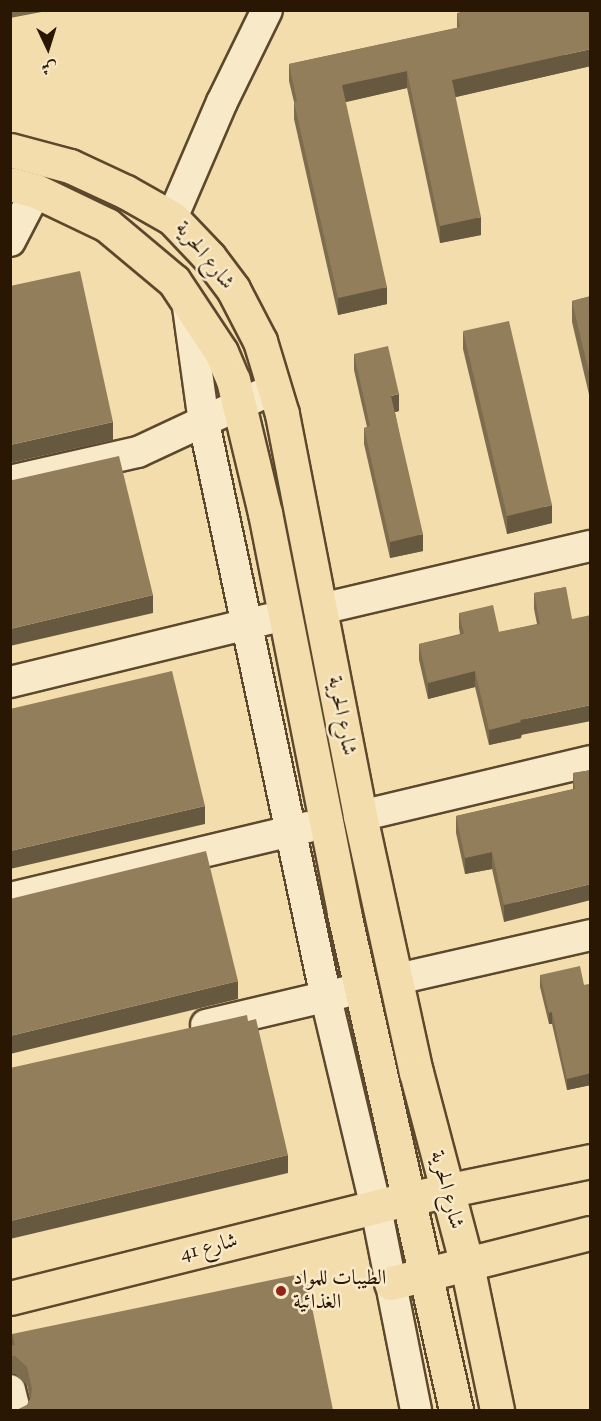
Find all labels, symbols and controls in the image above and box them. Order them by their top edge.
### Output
north arrow [18,18,78,78]
text: ش [41,54,58,78]
street label: شارع الحرية [169,217,239,295]
street label: شارع الحرية [321,674,361,758]
street label: شارع الحرية [423,1148,469,1232]
street label: شارع 41 [177,1229,241,1267]
place label: الطيبات للمواد الغذائية [293,1266,386,1316]
marker: الطيبات للمواد الغذائية [274,1284,288,1298]

